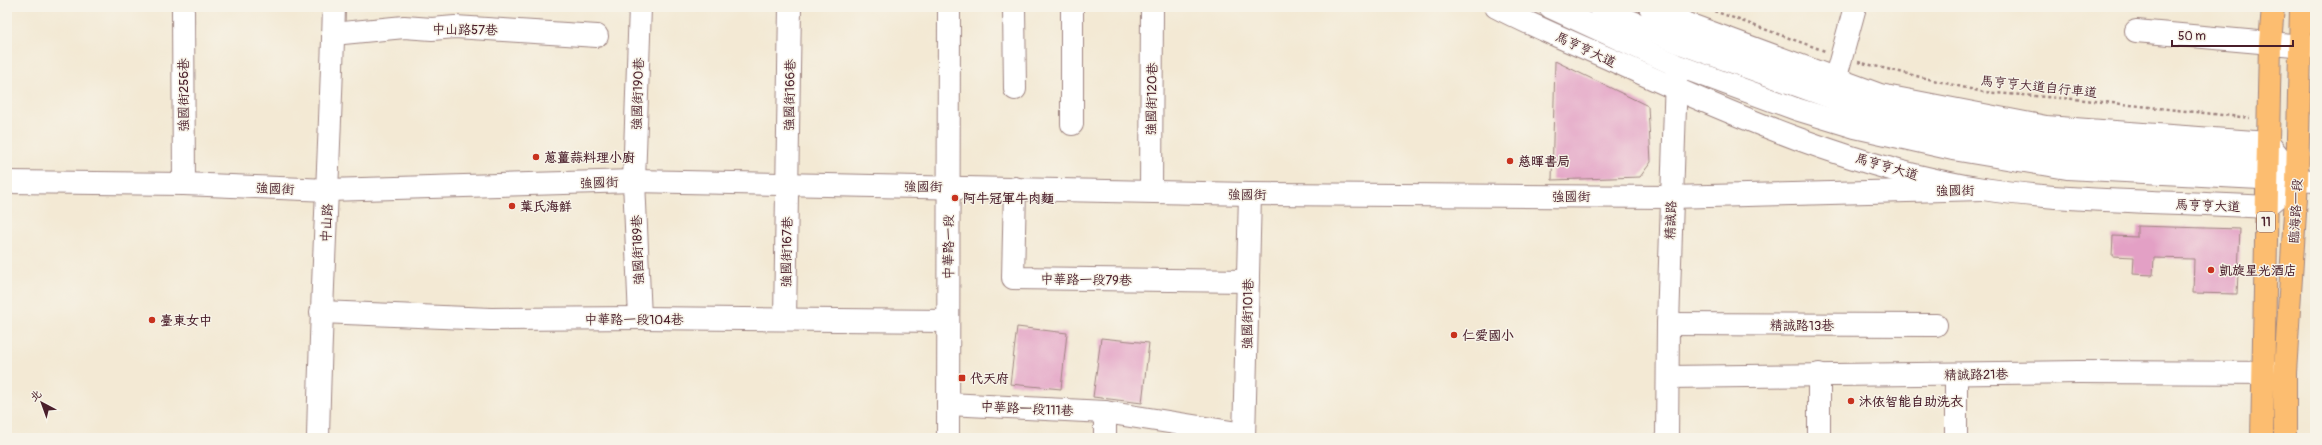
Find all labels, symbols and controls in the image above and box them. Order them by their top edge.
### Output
street label: 中山路57巷 [432,21,498,39]
scale bar [2172,22,2293,48]
street label: 馬亨亨大道 [1553,29,1618,71]
text: 50 m [2178,29,2206,44]
street label: 強國街190巷 [629,57,647,131]
street label: 強國街256巷 [176,58,192,132]
street label: 強國街166巷 [781,59,799,131]
street label: 強國街120巷 [1143,62,1161,136]
street label: 馬亨亨大道自行車道 [1980,73,2098,101]
place label: 蔥薑蒜料理小廚 [544,150,635,166]
street label: 馬亨亨大道 [1853,150,1920,184]
marker: 蔥薑蒜料理小廚 [531,152,541,162]
place label: 慈暉書局 [1518,154,1570,170]
marker: 慈暉書局 [1505,156,1515,166]
street label: 強國街 [579,174,619,192]
street label: 臨海路一段 [2286,178,2306,244]
street label: 強國街 [903,179,943,195]
street label: 強國街 [255,180,295,198]
street label: 強國街 [1935,183,1975,199]
street label: 強國街 [1227,187,1267,203]
street label: 強國街 [1551,189,1591,205]
place label: 阿牛冠軍牛肉麵 [963,191,1054,207]
marker: 阿牛冠軍牛肉麵 [950,193,960,203]
street label: 馬亨亨大道 [2175,197,2241,215]
place label: 葉氏海鮮 [520,199,572,215]
street label: 精誠路 [1662,200,1680,240]
marker: 葉氏海鮮 [507,201,517,211]
street label: 中山路 [318,203,336,243]
road number: 11 [2257,212,2275,232]
street label: 中華路一段 [941,214,957,280]
street label: 強國街189巷 [629,215,647,285]
street label: 強國街167巷 [778,216,796,288]
place label: 凱旋星光酒店 [2219,263,2297,279]
marker: 凱旋星光酒店 [2206,265,2216,275]
street label: 中華路一段79巷 [1040,271,1132,289]
street label: 強國街101巷 [1239,278,1257,350]
street label: 中華路一段104巷 [584,312,684,328]
place label: 臺東女中 [160,313,212,329]
marker: 臺東女中 [147,315,157,325]
street label: 精誠路13巷 [1770,318,1834,334]
place label: 仁愛國小 [1462,328,1514,344]
marker: 仁愛國小 [1449,330,1459,340]
street label: 精誠路21巷 [1944,366,2008,384]
place label: 代天府 [970,371,1009,387]
marker: 代天府 [957,373,967,383]
north arrow [22,383,62,423]
text: 北 [27,387,44,404]
place label: 沐依智能自助洗衣 [1859,394,1963,410]
marker: 沐依智能自助洗衣 [1846,396,1856,406]
street label: 中華路一段111巷 [980,399,1074,419]

